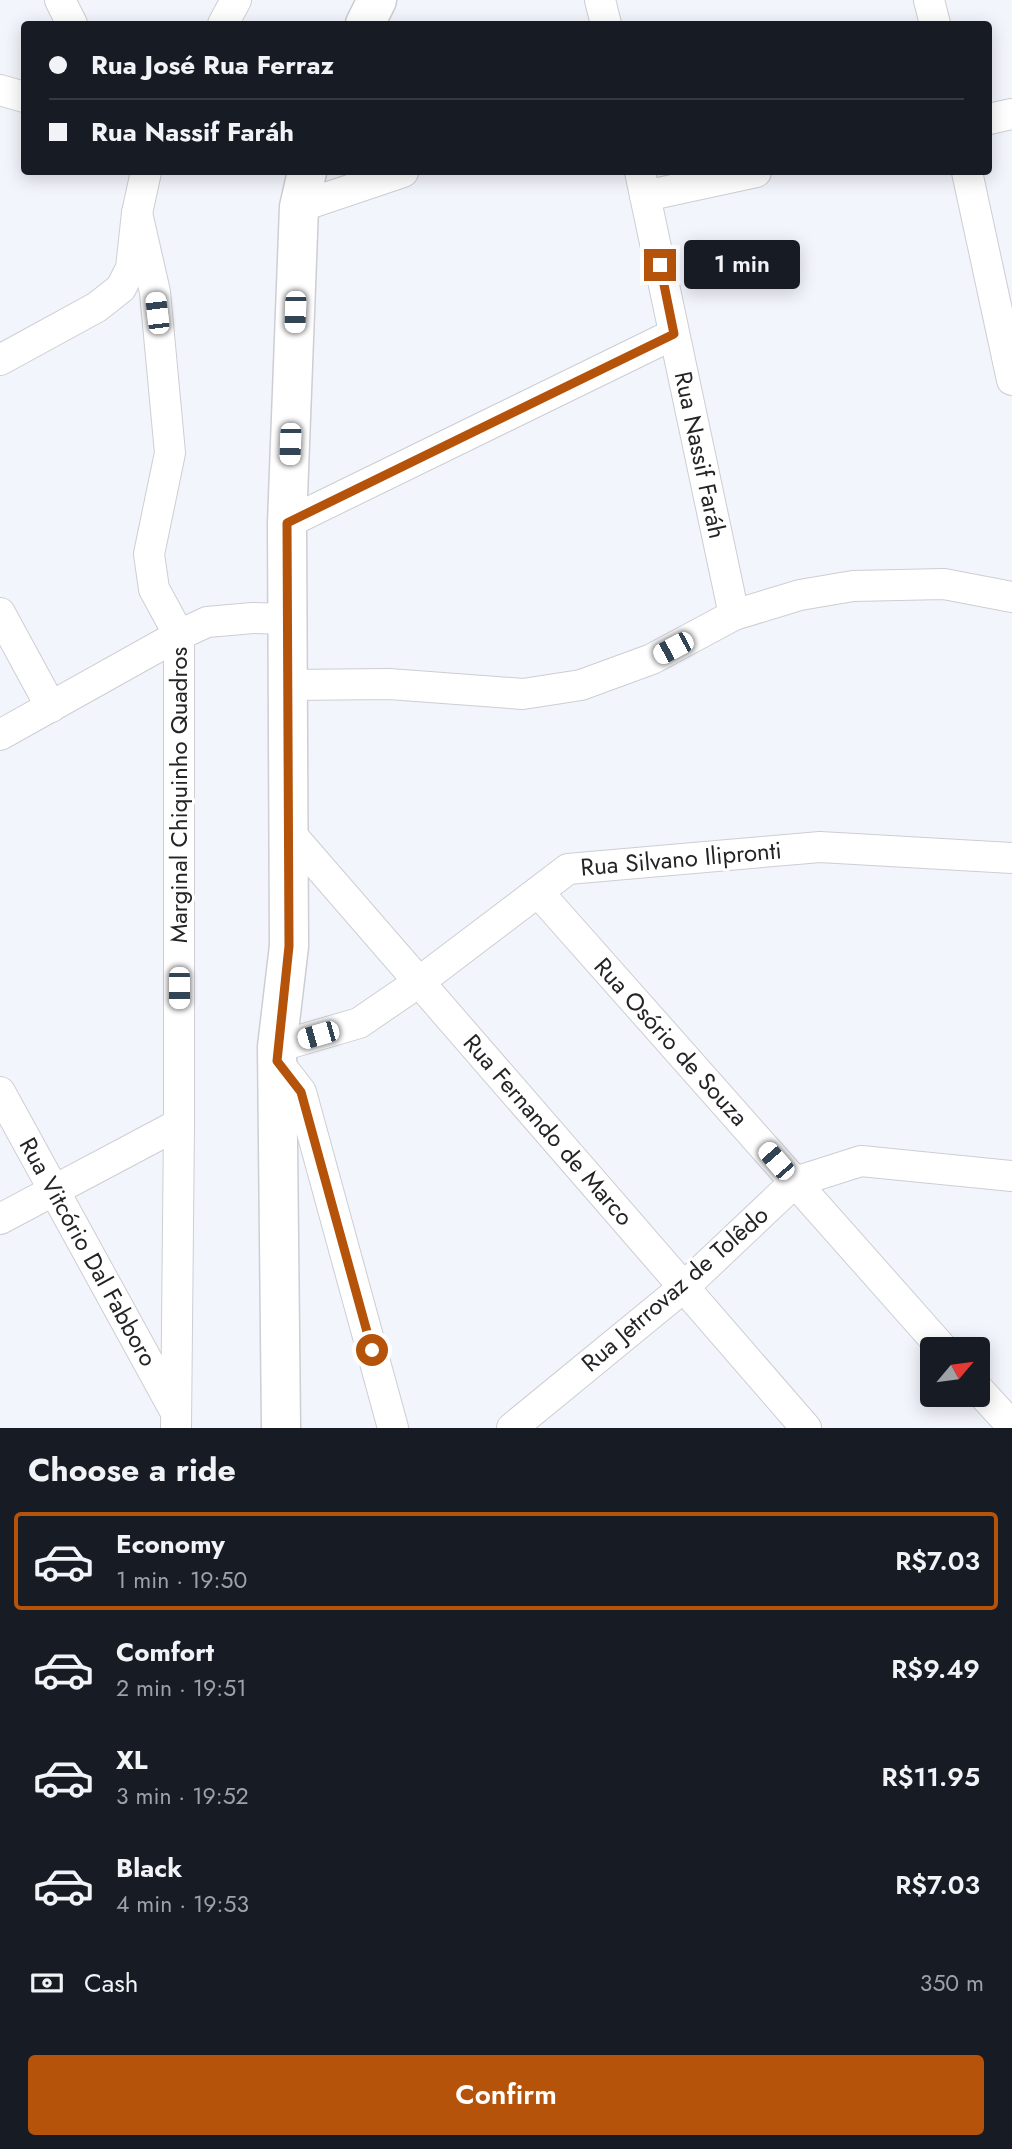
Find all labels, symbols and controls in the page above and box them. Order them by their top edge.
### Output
text: Rua José Rua Ferraz [91,46,334,84]
text: Rua Nassif Faráh [91,113,294,151]
callout: 1 min [684,240,800,290]
text: 1 min [714,247,770,281]
route end [644,249,676,281]
car [145,291,170,335]
car [284,291,307,333]
street label: Rua Nassif Faráh [666,368,735,542]
car [279,423,302,465]
car [650,629,697,667]
street label: Marginal Chiquinho Quadros [161,647,196,943]
street label: Rua Silvano Ilipronti [579,832,783,885]
street label: Rua Osório de Souza [586,950,757,1134]
car [169,967,190,1009]
car [295,1019,342,1051]
street label: Rua Fernando de Marco [455,1026,642,1233]
street label: Rua Vitcório Dal Fabboro [11,1131,166,1373]
car [755,1138,798,1184]
street label: Rua Jetrrovaz de Tolêdo [574,1197,776,1380]
route start [356,1334,388,1366]
north arrow [920,1337,990,1407]
map controls [920,1337,990,1407]
text: Choose a ride [28,1447,236,1493]
text: Economy [116,1525,225,1563]
icon: car [32,1530,95,1593]
text: R$7.03 [895,1542,980,1580]
text: 1 min · 19:50 [116,1563,247,1597]
text: Comfort [116,1633,214,1671]
icon: car [32,1638,95,1701]
text: R$9.49 [891,1650,980,1688]
text: 2 min · 19:51 [116,1671,247,1705]
text: XL [116,1741,148,1779]
icon: car [32,1746,95,1809]
text: R$11.95 [882,1758,980,1796]
text: 3 min · 19:52 [116,1779,249,1813]
text: Black [116,1849,182,1887]
icon: car [32,1854,95,1917]
text: R$7.03 [895,1866,980,1904]
text: 4 min · 19:53 [116,1887,249,1921]
icon: cash [28,1964,66,2002]
text: Cash [84,1964,138,2002]
text: 350 m [920,1966,984,2000]
button: Confirm [28,2055,984,2135]

